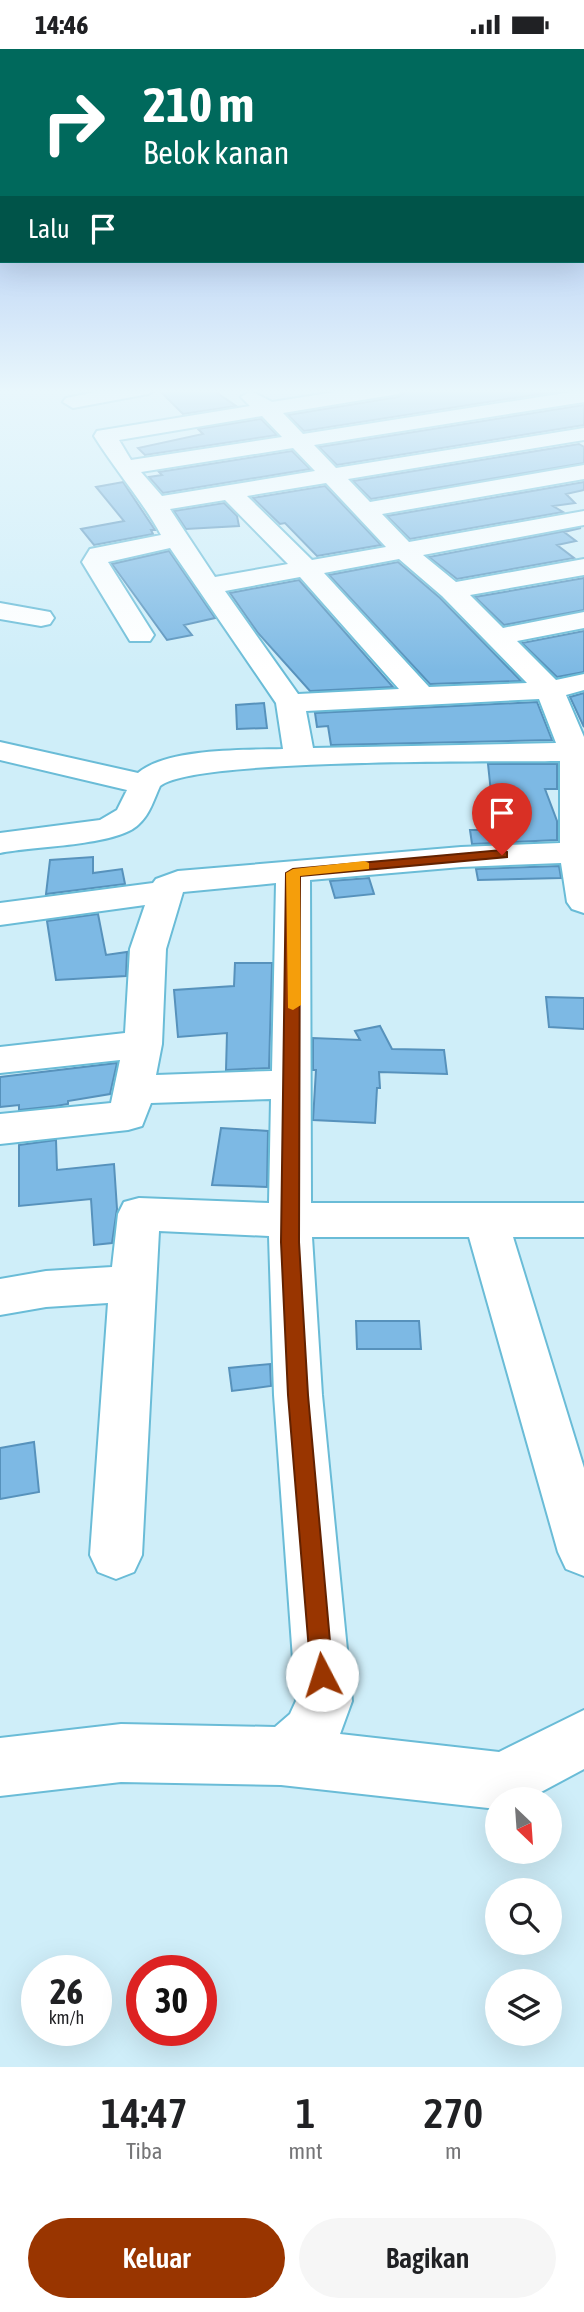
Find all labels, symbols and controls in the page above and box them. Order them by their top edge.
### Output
text: 14:46 [35,10,89,40]
text: 210 m [143,76,254,132]
icon: right [28,77,119,168]
text: Belok kanan [143,134,289,171]
icon: arrive [84,210,122,248]
text: Lalu [28,214,70,244]
pin [472,783,532,855]
icon: arrive [483,794,521,832]
position arrow [285,1638,359,1712]
north arrow [485,1787,562,1864]
map controls [485,1787,562,2046]
button: search [485,1878,562,1955]
speed limit sign: 30 [126,1955,217,2046]
button: layers [485,1969,562,2046]
text: 26 [50,1971,83,2011]
text: km/h [49,2007,84,2028]
text: 14:47 [101,2089,187,2137]
text: 1 [296,2089,315,2137]
text: 270 [424,2089,483,2137]
text: Tiba [126,2138,162,2164]
text: mnt [288,2138,323,2164]
text: m [445,2138,462,2164]
button: Keluar [28,2218,285,2298]
button: Bagikan [299,2218,556,2298]

